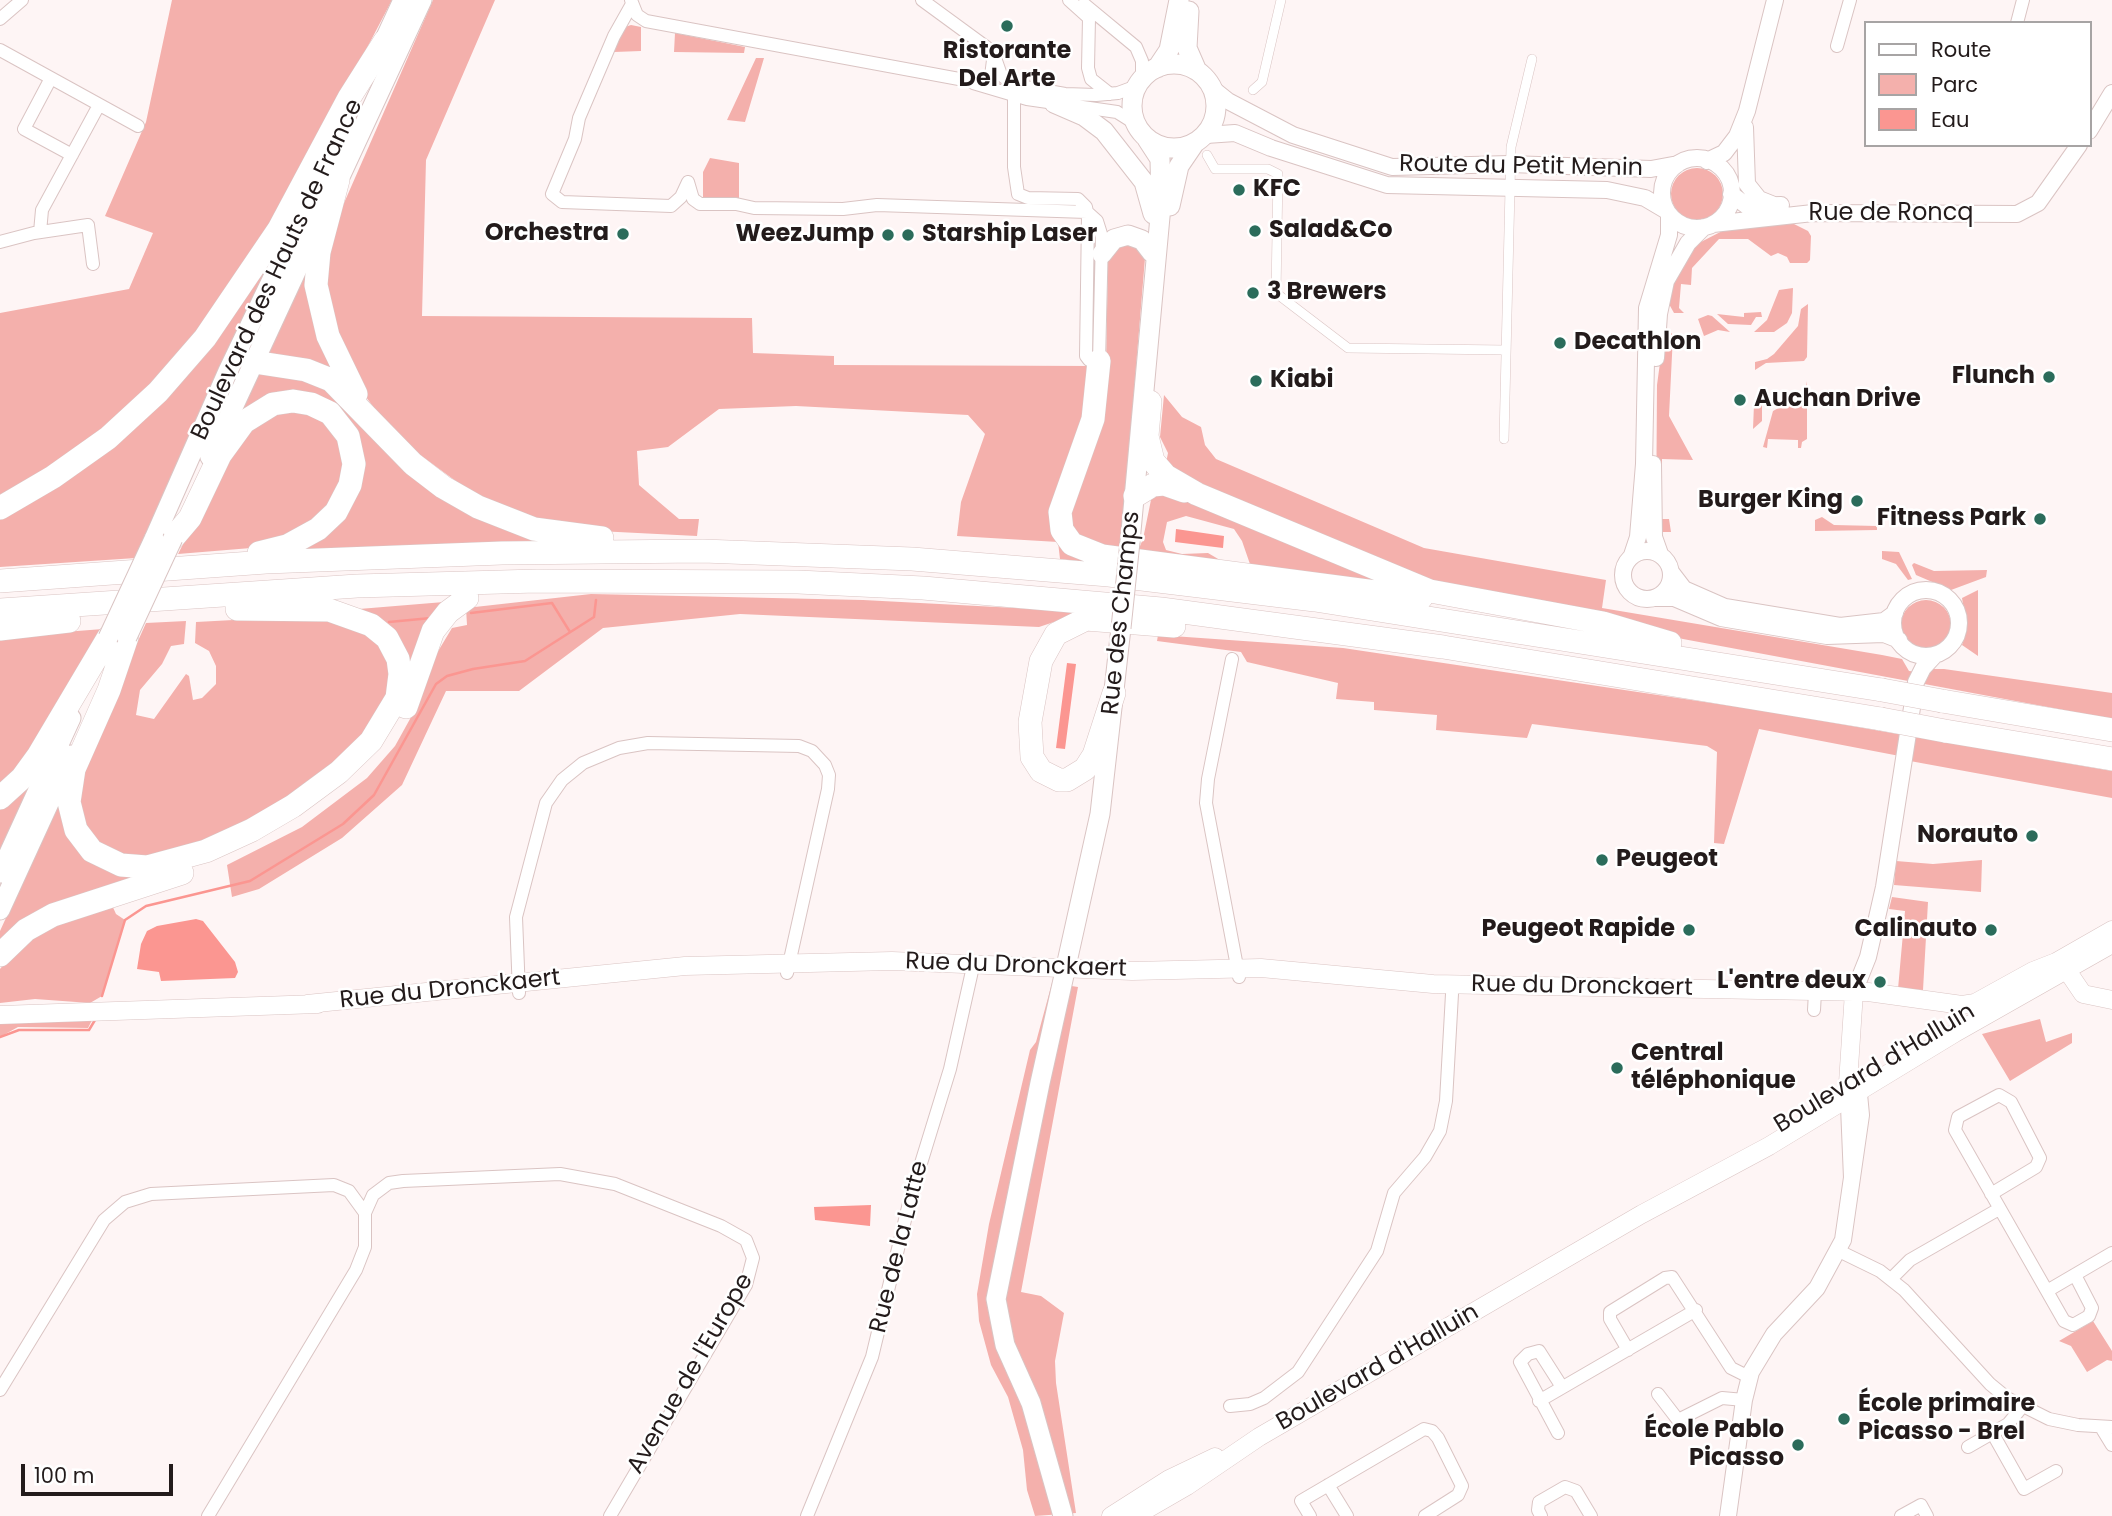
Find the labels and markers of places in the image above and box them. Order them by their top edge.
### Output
marker: Ristorante Del Arte [999,18,1015,34]
place label: Ristorante Del Arte [943,38,1071,94]
place label: KFC [1253,176,1301,204]
marker: KFC [1231,182,1247,198]
place label: Salad&Co [1269,217,1392,245]
place label: Orchestra [485,220,609,248]
place label: WeezJump [736,221,874,249]
place label: Starship Laser [922,221,1097,249]
marker: Salad&Co [1247,223,1263,239]
marker: Orchestra [615,226,631,242]
marker: WeezJump [880,227,896,243]
marker: Starship Laser [900,227,916,243]
place label: 3 Brewers [1267,279,1387,307]
marker: 3 Brewers [1245,285,1261,301]
place label: Decathlon [1574,329,1702,357]
marker: Decathlon [1552,335,1568,351]
place label: Flunch [1952,363,2035,391]
place label: Kiabi [1270,367,1333,395]
marker: Flunch [2041,369,2057,385]
marker: Kiabi [1248,373,1264,389]
place label: Auchan Drive [1754,386,1921,414]
marker: Auchan Drive [1732,392,1748,408]
place label: Burger King [1698,487,1843,515]
marker: Burger King [1849,493,1865,509]
place label: Fitness Park [1877,505,2026,533]
marker: Fitness Park [2032,511,2048,527]
place label: Norauto [1917,822,2018,850]
marker: Norauto [2024,828,2040,844]
place label: Peugeot [1616,846,1718,874]
marker: Peugeot [1594,852,1610,868]
place label: Peugeot Rapide [1481,916,1675,944]
place label: Calinauto [1855,916,1977,944]
marker: Peugeot Rapide [1681,922,1697,938]
marker: Calinauto [1983,922,1999,938]
place label: L'entre deux [1717,968,1866,996]
marker: L'entre deux [1872,974,1888,990]
place label: Central téléphonique [1631,1040,1796,1096]
marker: Central téléphonique [1609,1060,1625,1076]
place label: École primaire Picasso - Brel [1858,1391,2035,1447]
marker: École primaire Picasso - Brel [1836,1411,1852,1427]
place label: École Pablo Picasso [1644,1417,1784,1473]
marker: École Pablo Picasso [1790,1437,1806,1453]

